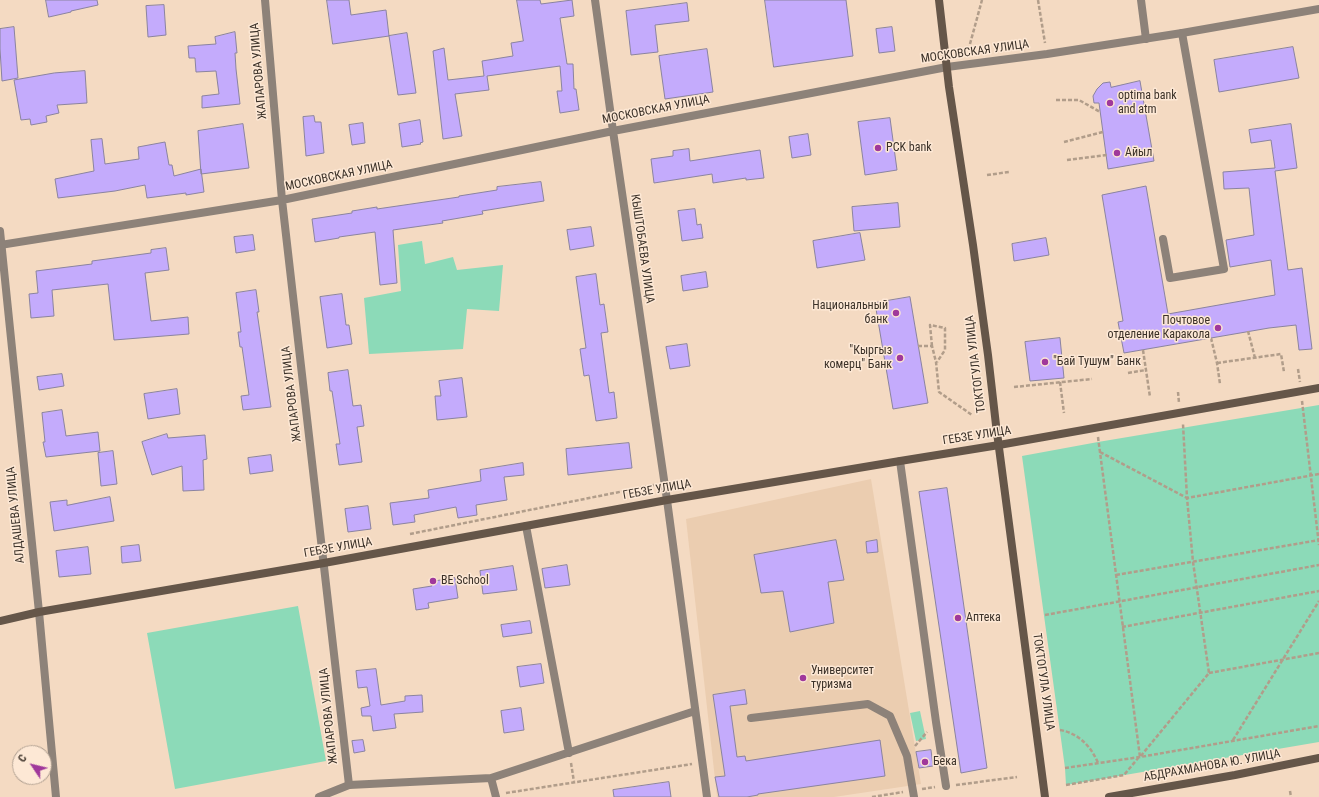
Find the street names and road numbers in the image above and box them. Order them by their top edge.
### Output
street label: ЖАПАРОВА УЛИЦА [248,22,270,120]
street label: МОСКОВСКАЯ УЛИЦА [920,37,1030,67]
street label: МОСКОВСКАЯ УЛИЦА [601,93,711,127]
street label: МОСКОВСКАЯ УЛИЦА [284,158,394,194]
street label: КЫШТОБАЕВА УЛИЦА [627,193,657,305]
street label: ТОКТОГУЛА УЛИЦА [963,314,989,414]
street label: ЖАПАРОВА УЛИЦА [279,345,305,443]
street label: ГЕБЗЕ УЛИЦА [942,423,1012,449]
street label: АЛДАШЕВА УЛИЦА [4,466,28,564]
street label: ГЕБЗЕ УЛИЦА [622,477,692,503]
street label: ГЕБЗЕ УЛИЦА [303,535,373,561]
street label: ТОКТОГУЛА УЛИЦА [1029,632,1057,732]
street label: ЖАПАРОВА УЛИЦА [317,667,341,765]
street label: АБДРАХМАНОВА Ю. УЛИЦА [1142,747,1282,785]

